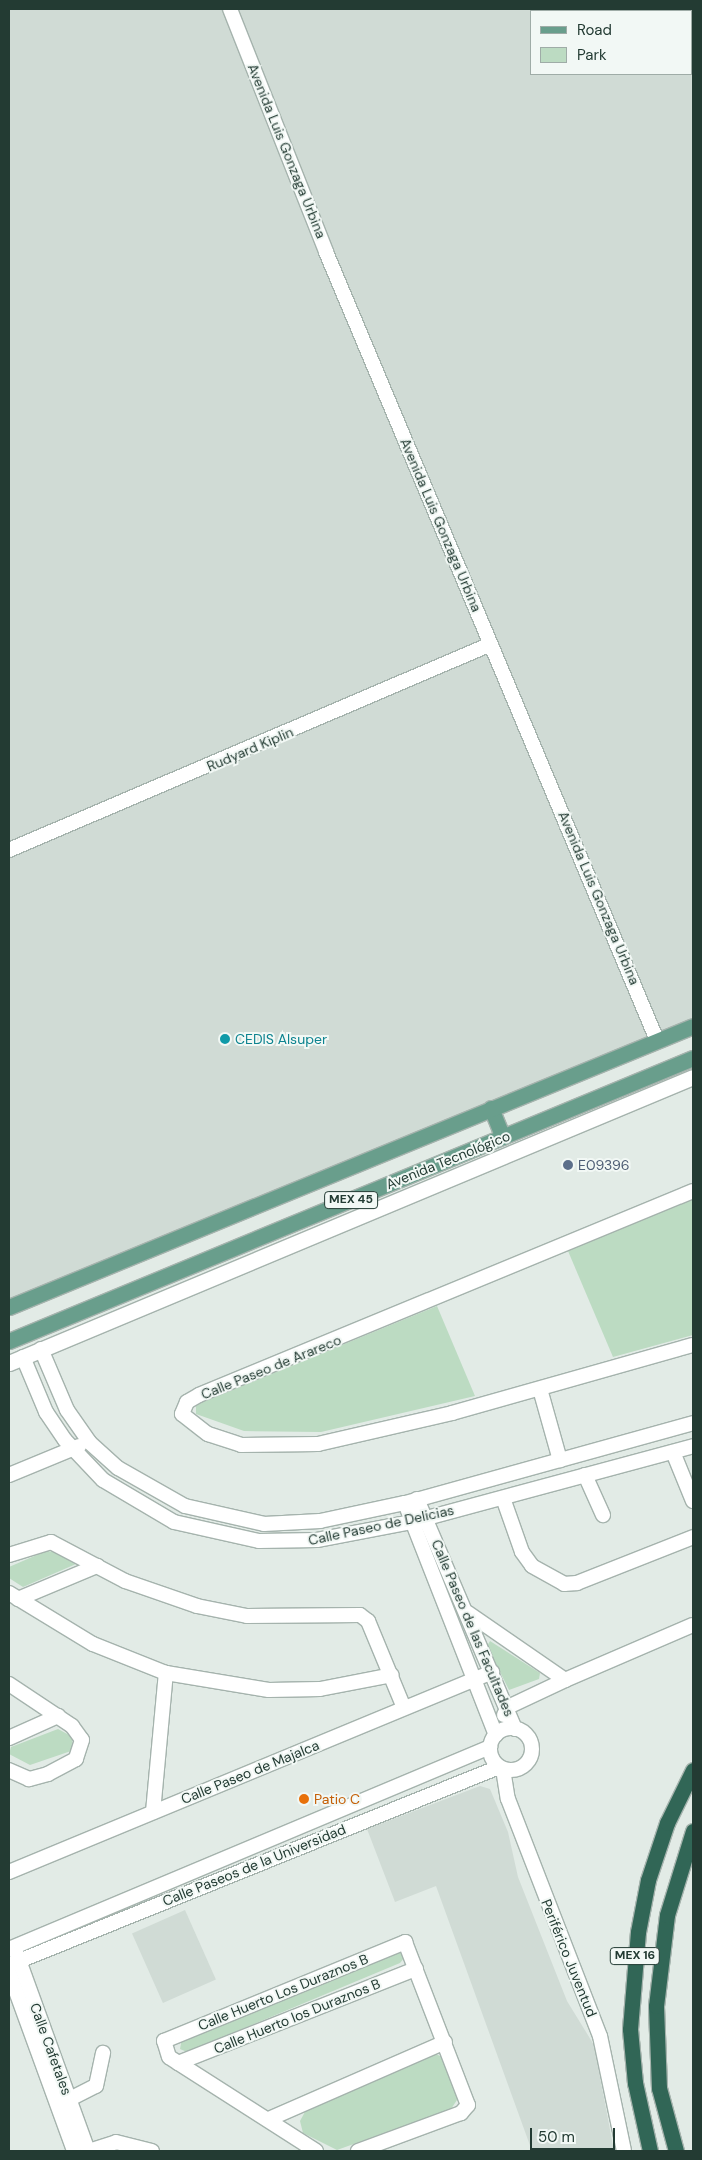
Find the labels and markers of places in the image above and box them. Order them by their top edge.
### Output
place label: CEDIS Alsuper [235,1031,327,1047]
marker: CEDIS Alsuper [219,1033,231,1045]
place label: E09396 [578,1157,629,1173]
marker: E09396 [562,1159,574,1171]
place label: Patio C [314,1791,360,1807]
marker: Patio C [298,1793,310,1805]

